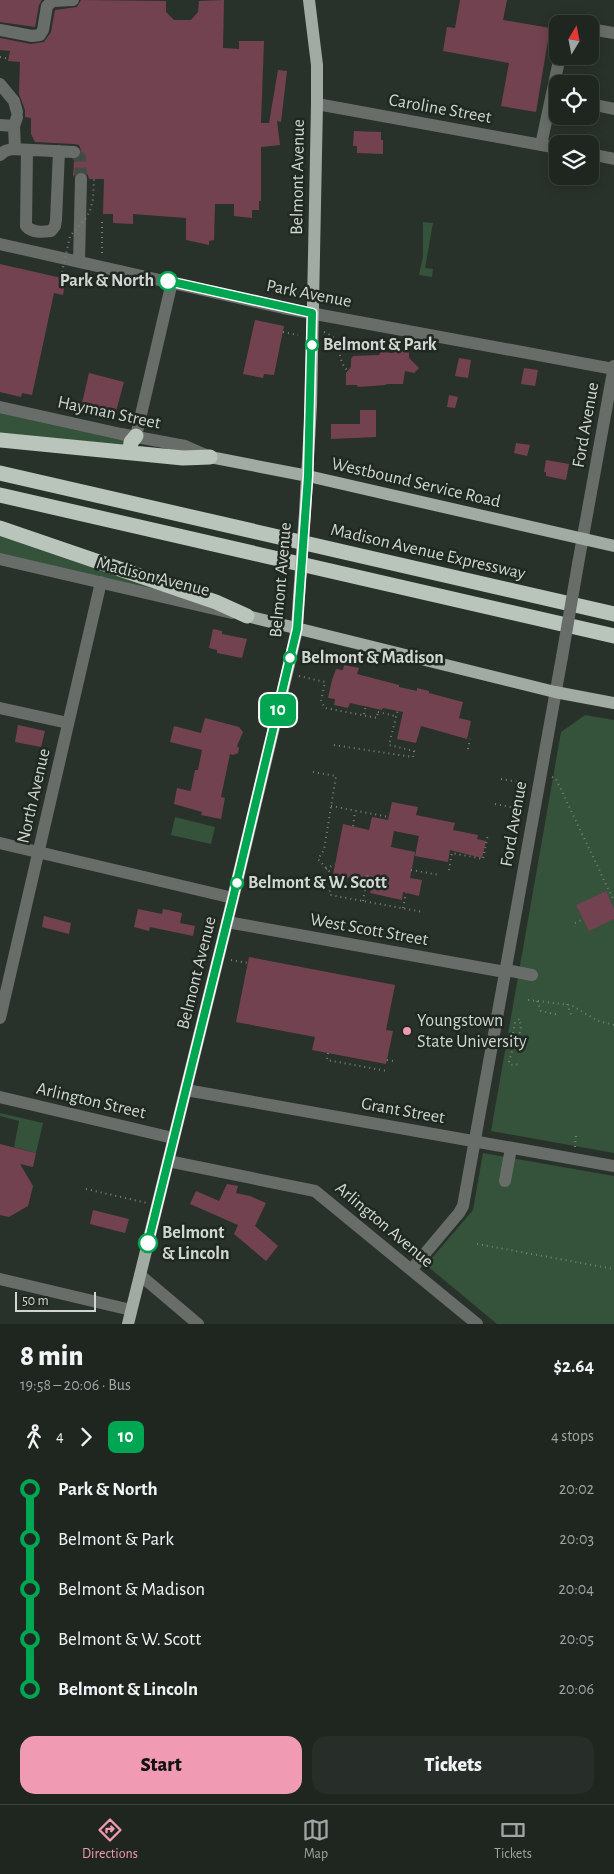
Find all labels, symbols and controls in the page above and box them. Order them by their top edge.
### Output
north arrow [549,15,599,65]
map controls [549,15,599,185]
button: locate [549,75,599,125]
street label: Caroline Street [387,91,493,127]
street label: Belmont Avenue [288,119,308,235]
button: layers [549,135,599,185]
marker: Park & North [158,271,178,291]
place label: Park & North [60,272,154,290]
street label: Park Avenue [265,277,353,311]
place label: Belmont & Park [323,336,437,354]
marker: Belmont & Park [305,338,319,352]
street label: Ford Avenue [570,381,602,469]
street label: Hayman Street [56,393,162,433]
street label: Westbound Service Road [330,455,502,511]
street label: Madison Avenue Expressway [329,521,528,583]
street label: Belmont Avenue [267,522,295,638]
street label: Madison Avenue [95,554,211,600]
place label: Belmont & Madison [301,649,444,667]
marker: Belmont & Madison [283,651,297,665]
line badge: 10 [256,694,300,726]
text: 10 [270,701,286,719]
street label: North Avenue [14,747,54,845]
street label: Ford Avenue [498,780,530,868]
place label: Belmont & W. Scott [248,874,387,892]
marker: Belmont & W. Scott [230,876,244,890]
street label: West Scott Street [309,911,430,949]
street label: Belmont Avenue [174,915,220,1031]
place label: Youngstown State University [417,1012,527,1051]
marker: Youngstown State University [401,1025,413,1037]
street label: Arlington Street [35,1080,148,1122]
street label: Grant Street [360,1095,446,1127]
street label: Arlington Avenue [332,1179,436,1271]
place label: Belmont & Lincoln [162,1224,230,1263]
marker: Belmont & Lincoln [138,1233,158,1253]
scale bar [15,1289,96,1312]
text: 50 m [22,1294,49,1308]
text: 8 min [20,1343,83,1371]
text: $2.64 [553,1357,594,1376]
text: 19:58 – 20:06 · Bus [20,1377,131,1393]
icon: walk [20,1423,48,1451]
icon: forward [72,1423,100,1451]
text: 4 [56,1428,64,1444]
text: 10 [118,1428,134,1446]
text: 4 stops [551,1428,594,1444]
text: Park & North [58,1480,158,1499]
text: 20:02 [559,1481,594,1497]
text: Belmont & Park [58,1530,174,1549]
text: 20:03 [560,1531,594,1547]
text: Belmont & Madison [58,1580,205,1599]
text: 20:04 [558,1581,594,1597]
text: Belmont & W. Scott [58,1630,201,1649]
text: 20:05 [559,1631,594,1647]
text: Belmont & Lincoln [58,1680,198,1699]
text: 20:06 [559,1681,594,1697]
button: Start [20,1736,302,1794]
button: Tickets [312,1736,594,1794]
tab: Directions [82,1816,138,1863]
tab: Map [302,1816,330,1863]
tab: Tickets [494,1816,532,1863]

